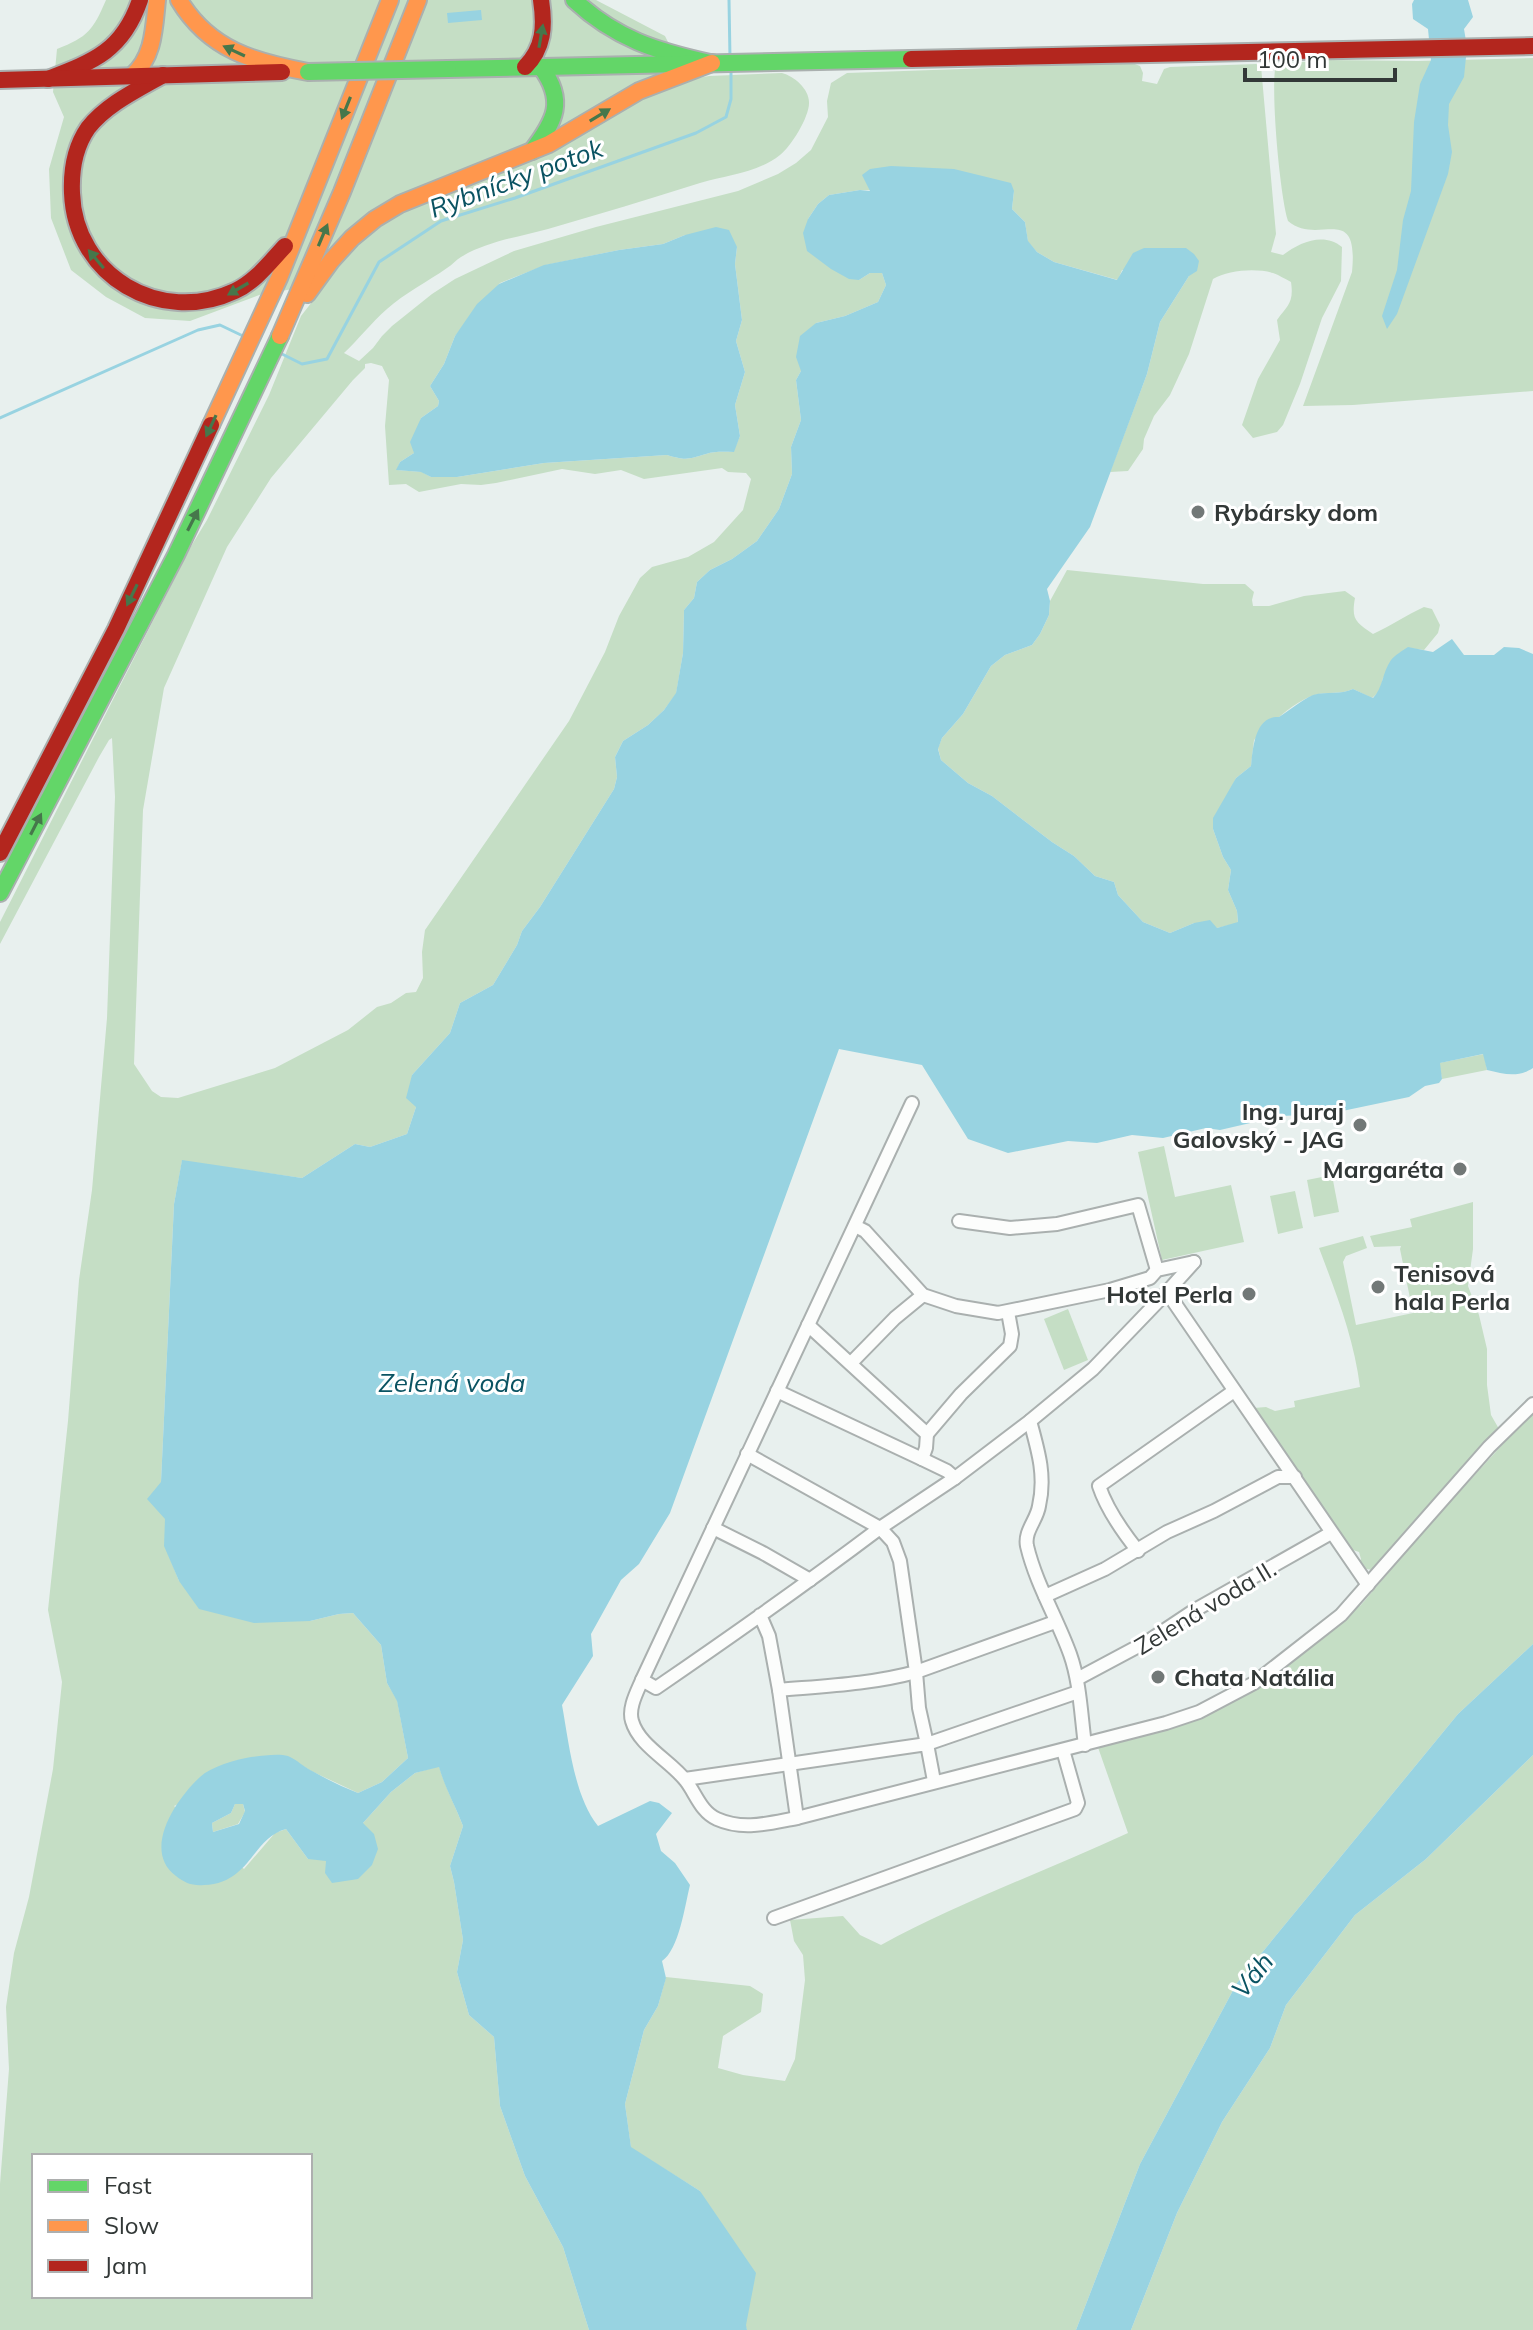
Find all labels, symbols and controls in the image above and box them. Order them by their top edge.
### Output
one-way arrow [536,24,548,49]
scale bar [1245,32,1395,82]
one-way arrow [222,44,246,57]
text: 100 m [1257,44,1328,74]
one-way arrow [339,96,352,120]
one-way arrow [589,108,611,122]
water label: Rybnícky potok [424,131,608,225]
one-way arrow [316,223,329,247]
one-way arrow [87,249,105,269]
one-way arrow [226,282,249,296]
one-way arrow [205,415,218,438]
place label: Rybársky dom [1214,497,1378,527]
marker: Rybársky dom [1189,503,1207,521]
one-way arrow [187,508,200,531]
one-way arrow [125,583,139,607]
one-way arrow [29,812,42,835]
place label: Ing. Juraj Galovský - JAG [1173,1096,1344,1154]
marker: Ing. Juraj Galovský - JAG [1351,1116,1369,1134]
place label: Margaréta [1323,1154,1444,1184]
marker: Margaréta [1451,1160,1469,1178]
place label: Tenisová hala Perla [1394,1258,1510,1316]
marker: Tenisová hala Perla [1369,1278,1387,1296]
place label: Hotel Perla [1106,1279,1233,1309]
marker: Hotel Perla [1240,1285,1258,1303]
water label: Zelená voda [379,1366,525,1399]
street label: Zelená voda II. [1129,1553,1281,1661]
place label: Chata Natália [1174,1662,1335,1692]
marker: Chata Natália [1149,1668,1167,1686]
water label: Váh [1224,1946,1280,2004]
legend [32,2154,312,2298]
text: Fast [104,2170,152,2200]
text: Slow [104,2210,159,2240]
text: Jam [104,2250,147,2280]

